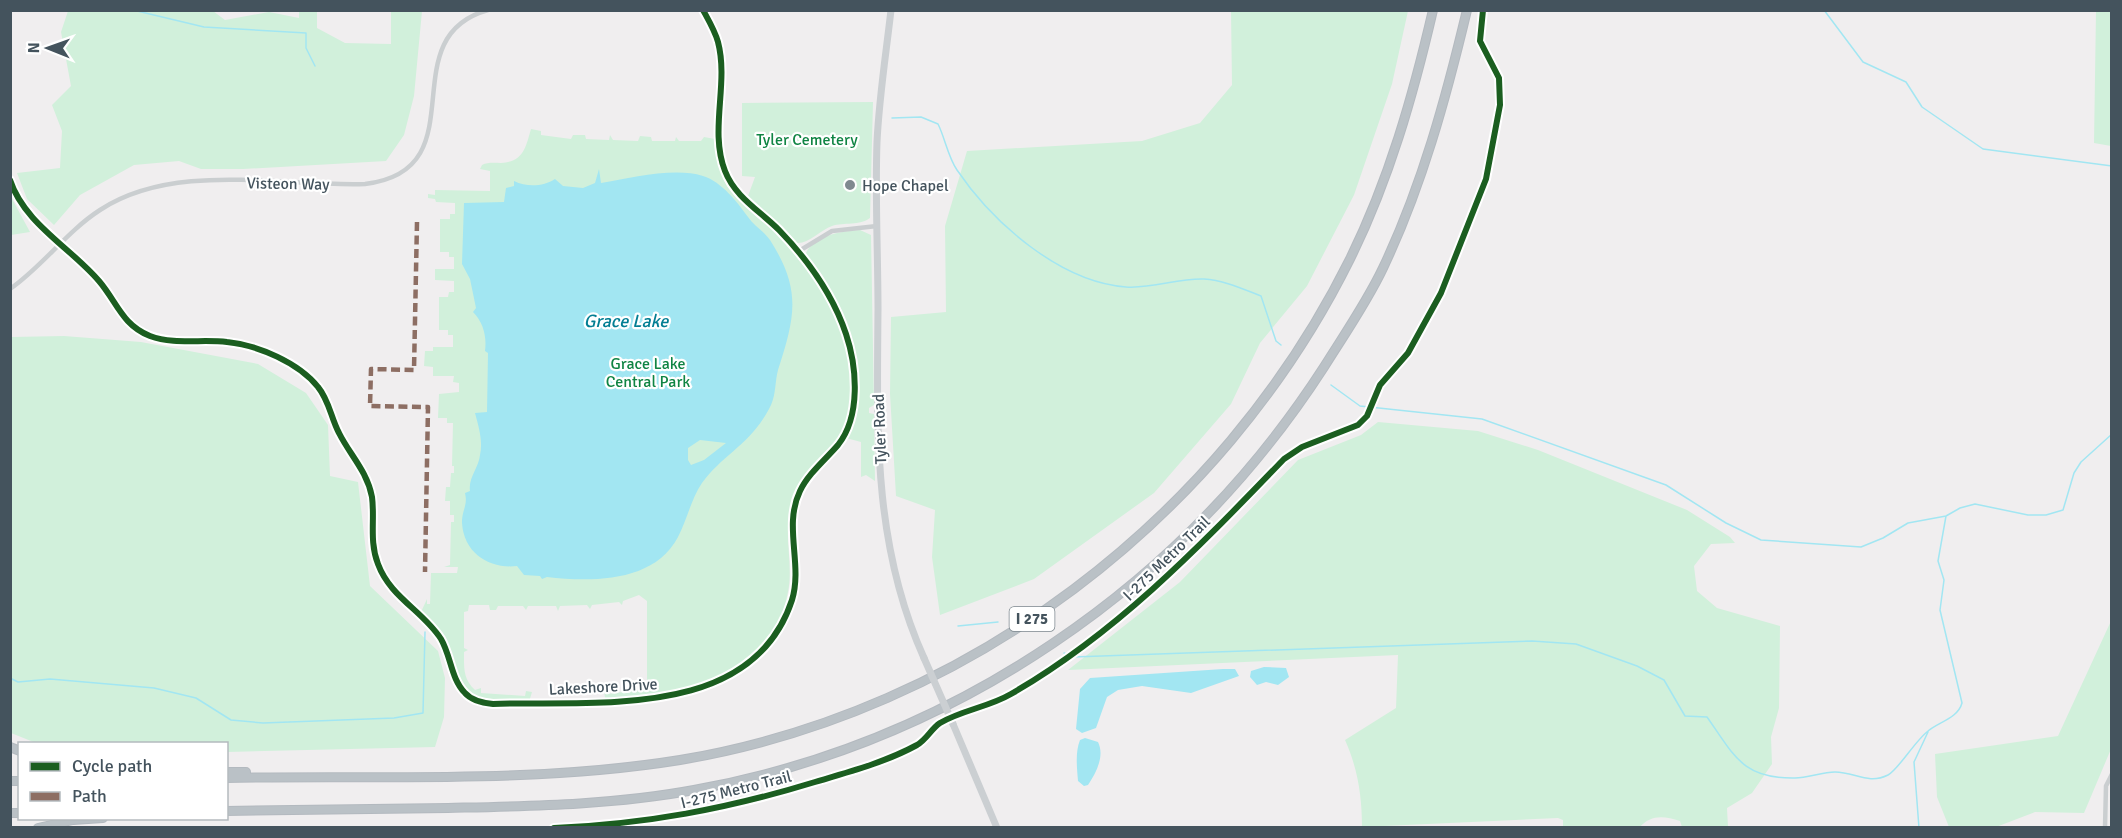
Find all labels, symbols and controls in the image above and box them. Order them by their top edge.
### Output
north arrow [18,18,78,78]
text: N [24,42,44,53]
park label: Tyler Cemetery [756,130,858,150]
street label: Visteon Way [246,173,330,195]
place label: Hope Chapel [862,176,949,196]
marker: Hope Chapel [843,178,857,192]
water label: Grace Lake [584,310,669,332]
park label: Grace Lake Central Park [606,354,690,392]
street label: Tyler Road [869,393,891,465]
street label: I-275 Metro Trail [1119,512,1215,605]
road number: I 275 [1010,607,1054,631]
street label: Lakeshore Drive [548,674,658,700]
legend [18,742,228,820]
text: Cycle path [72,755,152,777]
street label: I-275 Metro Trail [679,766,794,813]
text: Path [72,785,107,807]

